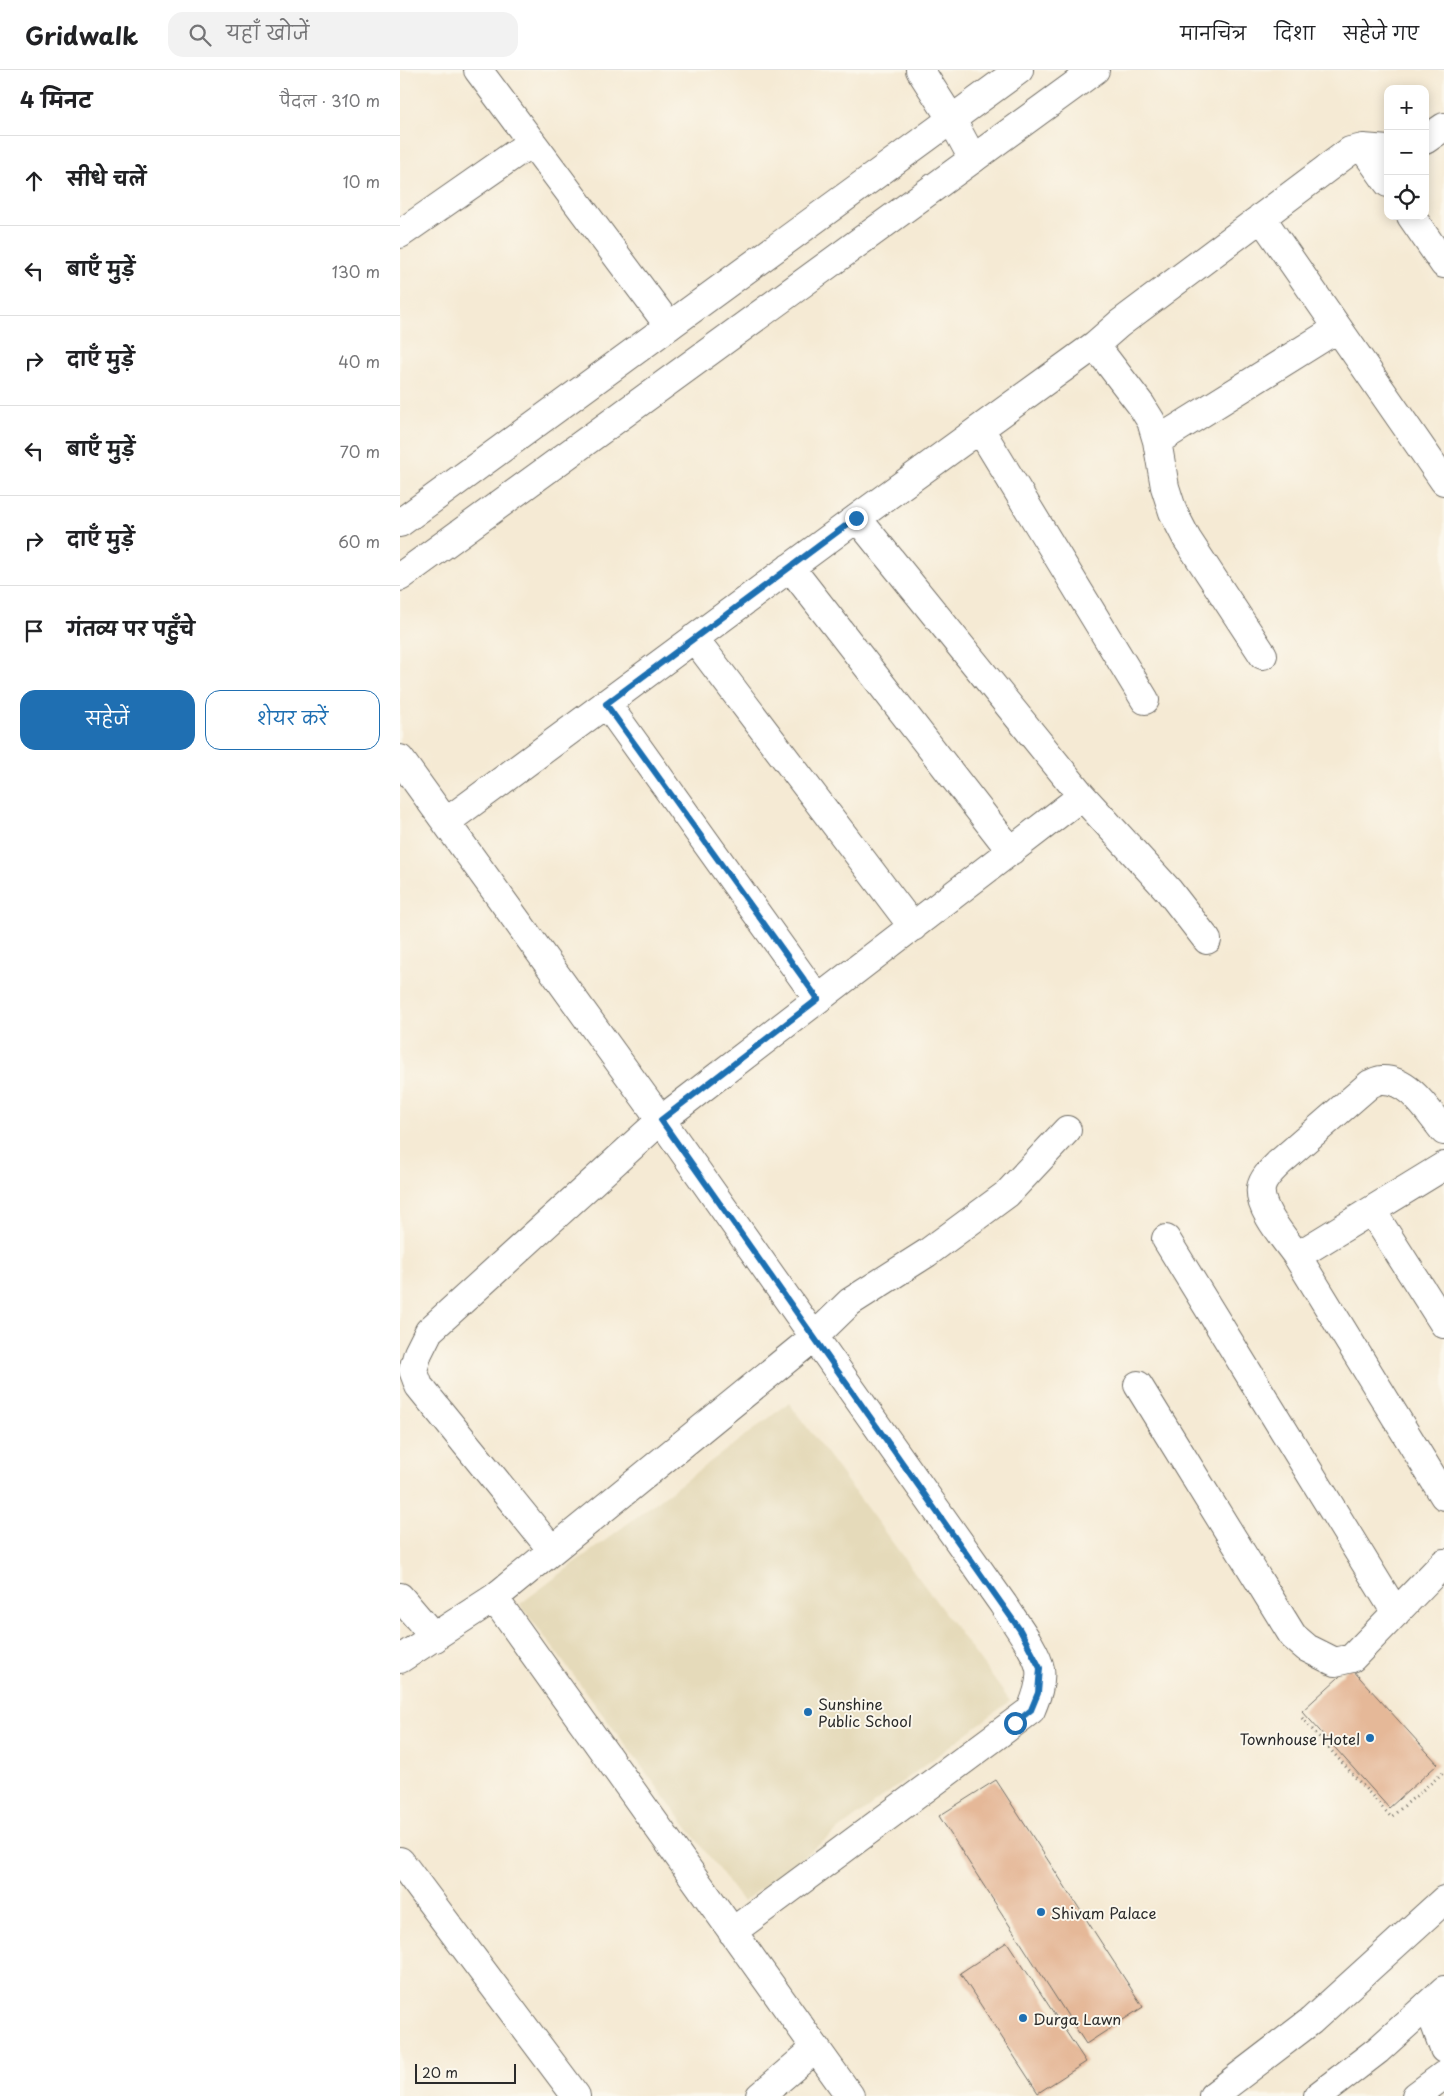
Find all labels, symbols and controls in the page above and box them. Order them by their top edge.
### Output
search box [168,12,518,57]
text: Gridwalk [25,17,138,53]
text: यहाँ खोजें [226,18,309,46]
text: मानचित्र [1180,19,1246,46]
text: दिशा [1274,19,1315,46]
text: सहेजे गए [1343,19,1419,46]
icon: search [186,21,214,49]
text: 4 मिनट [20,83,92,115]
map controls [1384,85,1429,220]
button: + [1384,85,1429,130]
text: पैदल · 310 m [280,88,380,112]
button: − [1384,130,1429,175]
text: सीधे चलें [67,164,146,192]
icon: ahead [20,167,48,195]
text: 10 m [343,169,380,193]
button: locate [1384,175,1429,220]
text: बाएँ मुड़ें [67,254,135,282]
icon: left [20,257,48,285]
text: 130 m [332,259,380,283]
text: दाएँ मुड़ें [67,344,134,372]
icon: right [20,347,48,375]
text: 40 m [338,349,380,373]
text: बाएँ मुड़ें [67,434,135,462]
icon: left [20,437,48,465]
text: 70 m [340,439,380,463]
route end [845,507,868,530]
text: दाएँ मुड़ें [67,524,134,552]
icon: right [20,527,48,555]
text: 60 m [338,529,380,553]
text: गंतव्य पर पहुँचे [67,614,195,642]
icon: arrive [20,617,48,645]
button: सहेजें [20,690,195,750]
button: शेयर करें [205,690,380,750]
place label: Sunshine Public School [818,1692,912,1732]
marker: Sunshine Public School [802,1706,814,1718]
route start [1004,1712,1027,1735]
place label: Townhouse Hotel [1240,1727,1360,1750]
marker: Townhouse Hotel [1364,1732,1376,1744]
place label: Shivam Palace [1051,1901,1156,1924]
marker: Shivam Palace [1035,1906,1047,1918]
place label: Durga Lawn [1033,2007,1121,2030]
marker: Durga Lawn [1017,2012,1029,2024]
scale bar [415,2061,516,2084]
text: 20 m [422,2062,458,2083]

